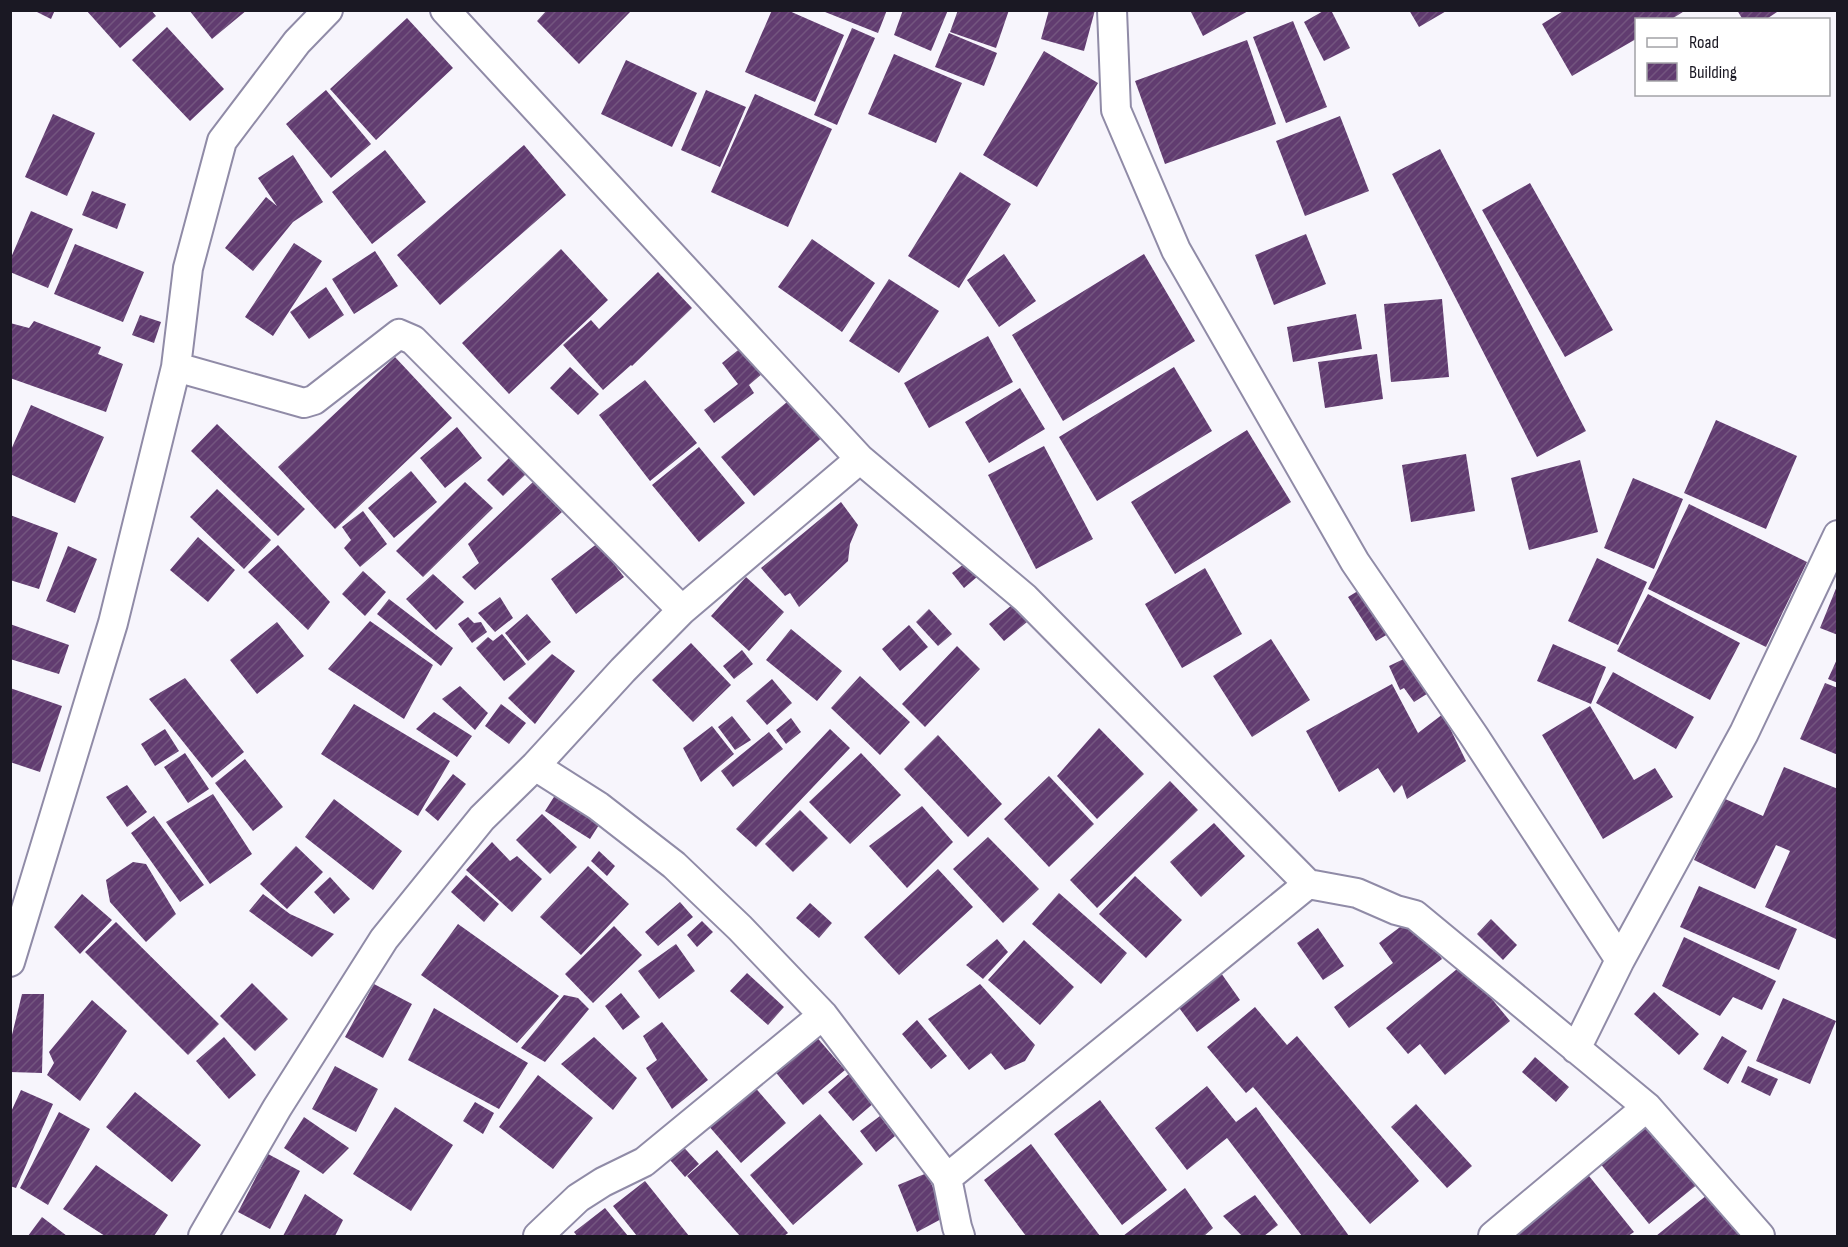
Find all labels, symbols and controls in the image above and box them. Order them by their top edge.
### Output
legend [1635,18,1830,96]
text: Road [1689,32,1719,53]
text: Building [1689,62,1737,83]

